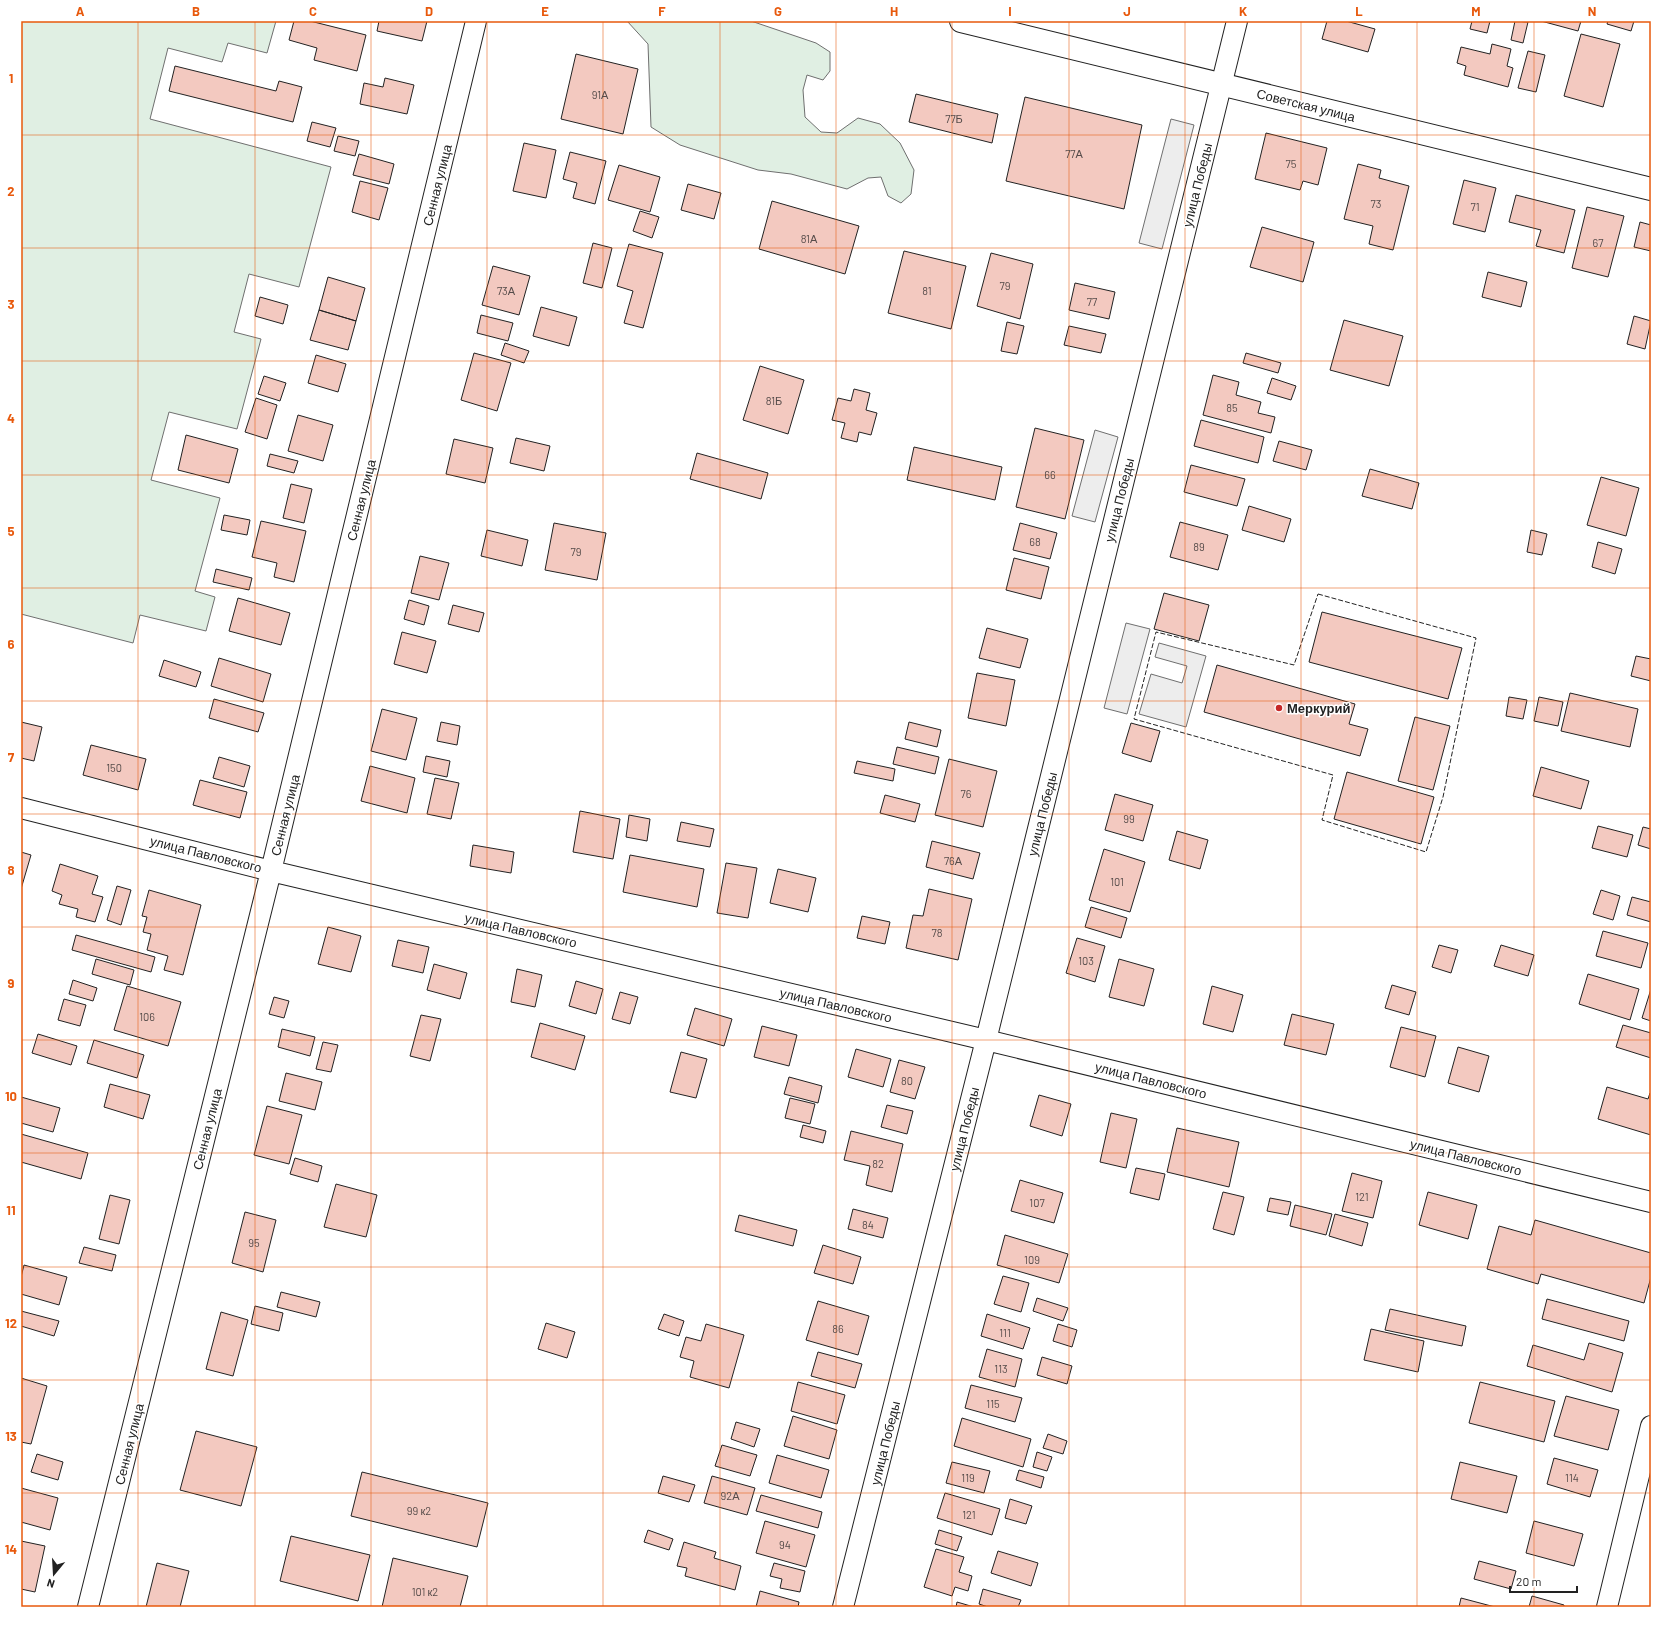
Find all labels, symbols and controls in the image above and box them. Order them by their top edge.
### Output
text: A [76,3,85,19]
text: B [192,3,200,19]
text: C [309,3,317,19]
text: D [425,3,433,19]
text: E [541,3,549,19]
text: F [658,3,666,19]
text: G [774,3,782,19]
text: H [890,3,898,19]
text: I [1008,3,1012,19]
text: J [1123,3,1131,19]
text: K [1239,3,1247,19]
text: L [1355,3,1363,19]
text: M [1471,3,1481,19]
text: N [1588,3,1596,19]
text: 1 [9,70,13,86]
street label: Советская улица [1255,85,1358,125]
house number: 91А [592,88,609,101]
house number: 77Б [945,112,963,125]
street label: улица Победы [1179,141,1215,229]
street label: Сенная улица [419,142,455,227]
house number: 77А [1065,147,1084,160]
house number: 75 [1286,157,1297,170]
text: 2 [7,183,15,199]
house number: 73 [1371,197,1381,210]
house number: 71 [1470,200,1480,213]
house number: 81А [801,232,818,245]
house number: 67 [1593,236,1603,249]
house number: 79 [1000,279,1011,292]
house number: 73А [497,284,516,297]
house number: 81 [922,284,932,297]
house number: 77 [1087,295,1097,308]
text: 3 [7,296,15,312]
house number: 81Б [766,394,782,407]
house number: 85 [1226,401,1238,414]
text: 4 [7,410,15,426]
street label: улица Победы [1101,456,1137,544]
street label: Сенная улица [343,457,379,542]
house number: 66 [1044,468,1056,481]
text: 5 [7,523,15,539]
house number: 68 [1029,535,1041,548]
house number: 89 [1193,540,1205,553]
house number: 79 [571,545,582,558]
text: 6 [8,636,15,652]
place label: Меркурий [1287,700,1351,716]
marker: Меркурий [1274,703,1284,713]
text: 7 [8,749,15,765]
house number: 150 [106,761,122,774]
street label: улица Победы [1024,770,1060,858]
street label: Сенная улица [267,772,303,857]
house number: 76 [961,787,972,800]
house number: 99 [1123,812,1135,825]
street label: улица Павловского [149,832,263,876]
house number: 76А [944,854,963,867]
text: 8 [7,862,15,878]
house number: 101 [1110,875,1124,888]
street label: улица Павловского [463,909,579,951]
house number: 78 [932,926,943,939]
house number: 103 [1078,954,1094,967]
text: 9 [8,975,15,991]
street label: улица Павловского [778,984,894,1026]
house number: 106 [139,1010,155,1023]
street label: улица Павловского [1094,1058,1208,1102]
house number: 80 [901,1074,913,1087]
street label: улица Победы [946,1085,982,1173]
street label: Сенная улица [189,1086,225,1171]
text: 10 [5,1088,17,1104]
street label: улица Павловского [1409,1135,1523,1179]
house number: 82 [872,1157,884,1170]
house number: 121 [1355,1190,1369,1203]
house number: 107 [1029,1196,1045,1209]
text: 11 [6,1202,16,1218]
house number: 84 [862,1218,874,1231]
house number: 95 [248,1236,260,1249]
house number: 109 [1024,1253,1040,1266]
text: 12 [5,1315,17,1331]
house number: 86 [832,1322,844,1335]
house number: 111 [999,1326,1011,1339]
house number: 113 [994,1362,1008,1375]
house number: 115 [986,1397,1000,1410]
street label: улица Победы [867,1399,903,1487]
street label: Сенная улица [111,1401,147,1486]
text: 13 [5,1428,17,1444]
house number: 119 [961,1471,975,1484]
house number: 114 [1565,1471,1579,1484]
house number: 92А [721,1489,740,1502]
house number: 99 к2 [407,1504,431,1517]
house number: 121 [962,1508,976,1521]
house number: 94 [779,1538,791,1551]
text: 14 [5,1541,17,1557]
north arrow [34,1554,74,1594]
scale bar [1510,1568,1577,1594]
text: 20 m [1516,1574,1542,1588]
text: N [45,1577,56,1591]
house number: 101 к2 [412,1585,438,1598]

